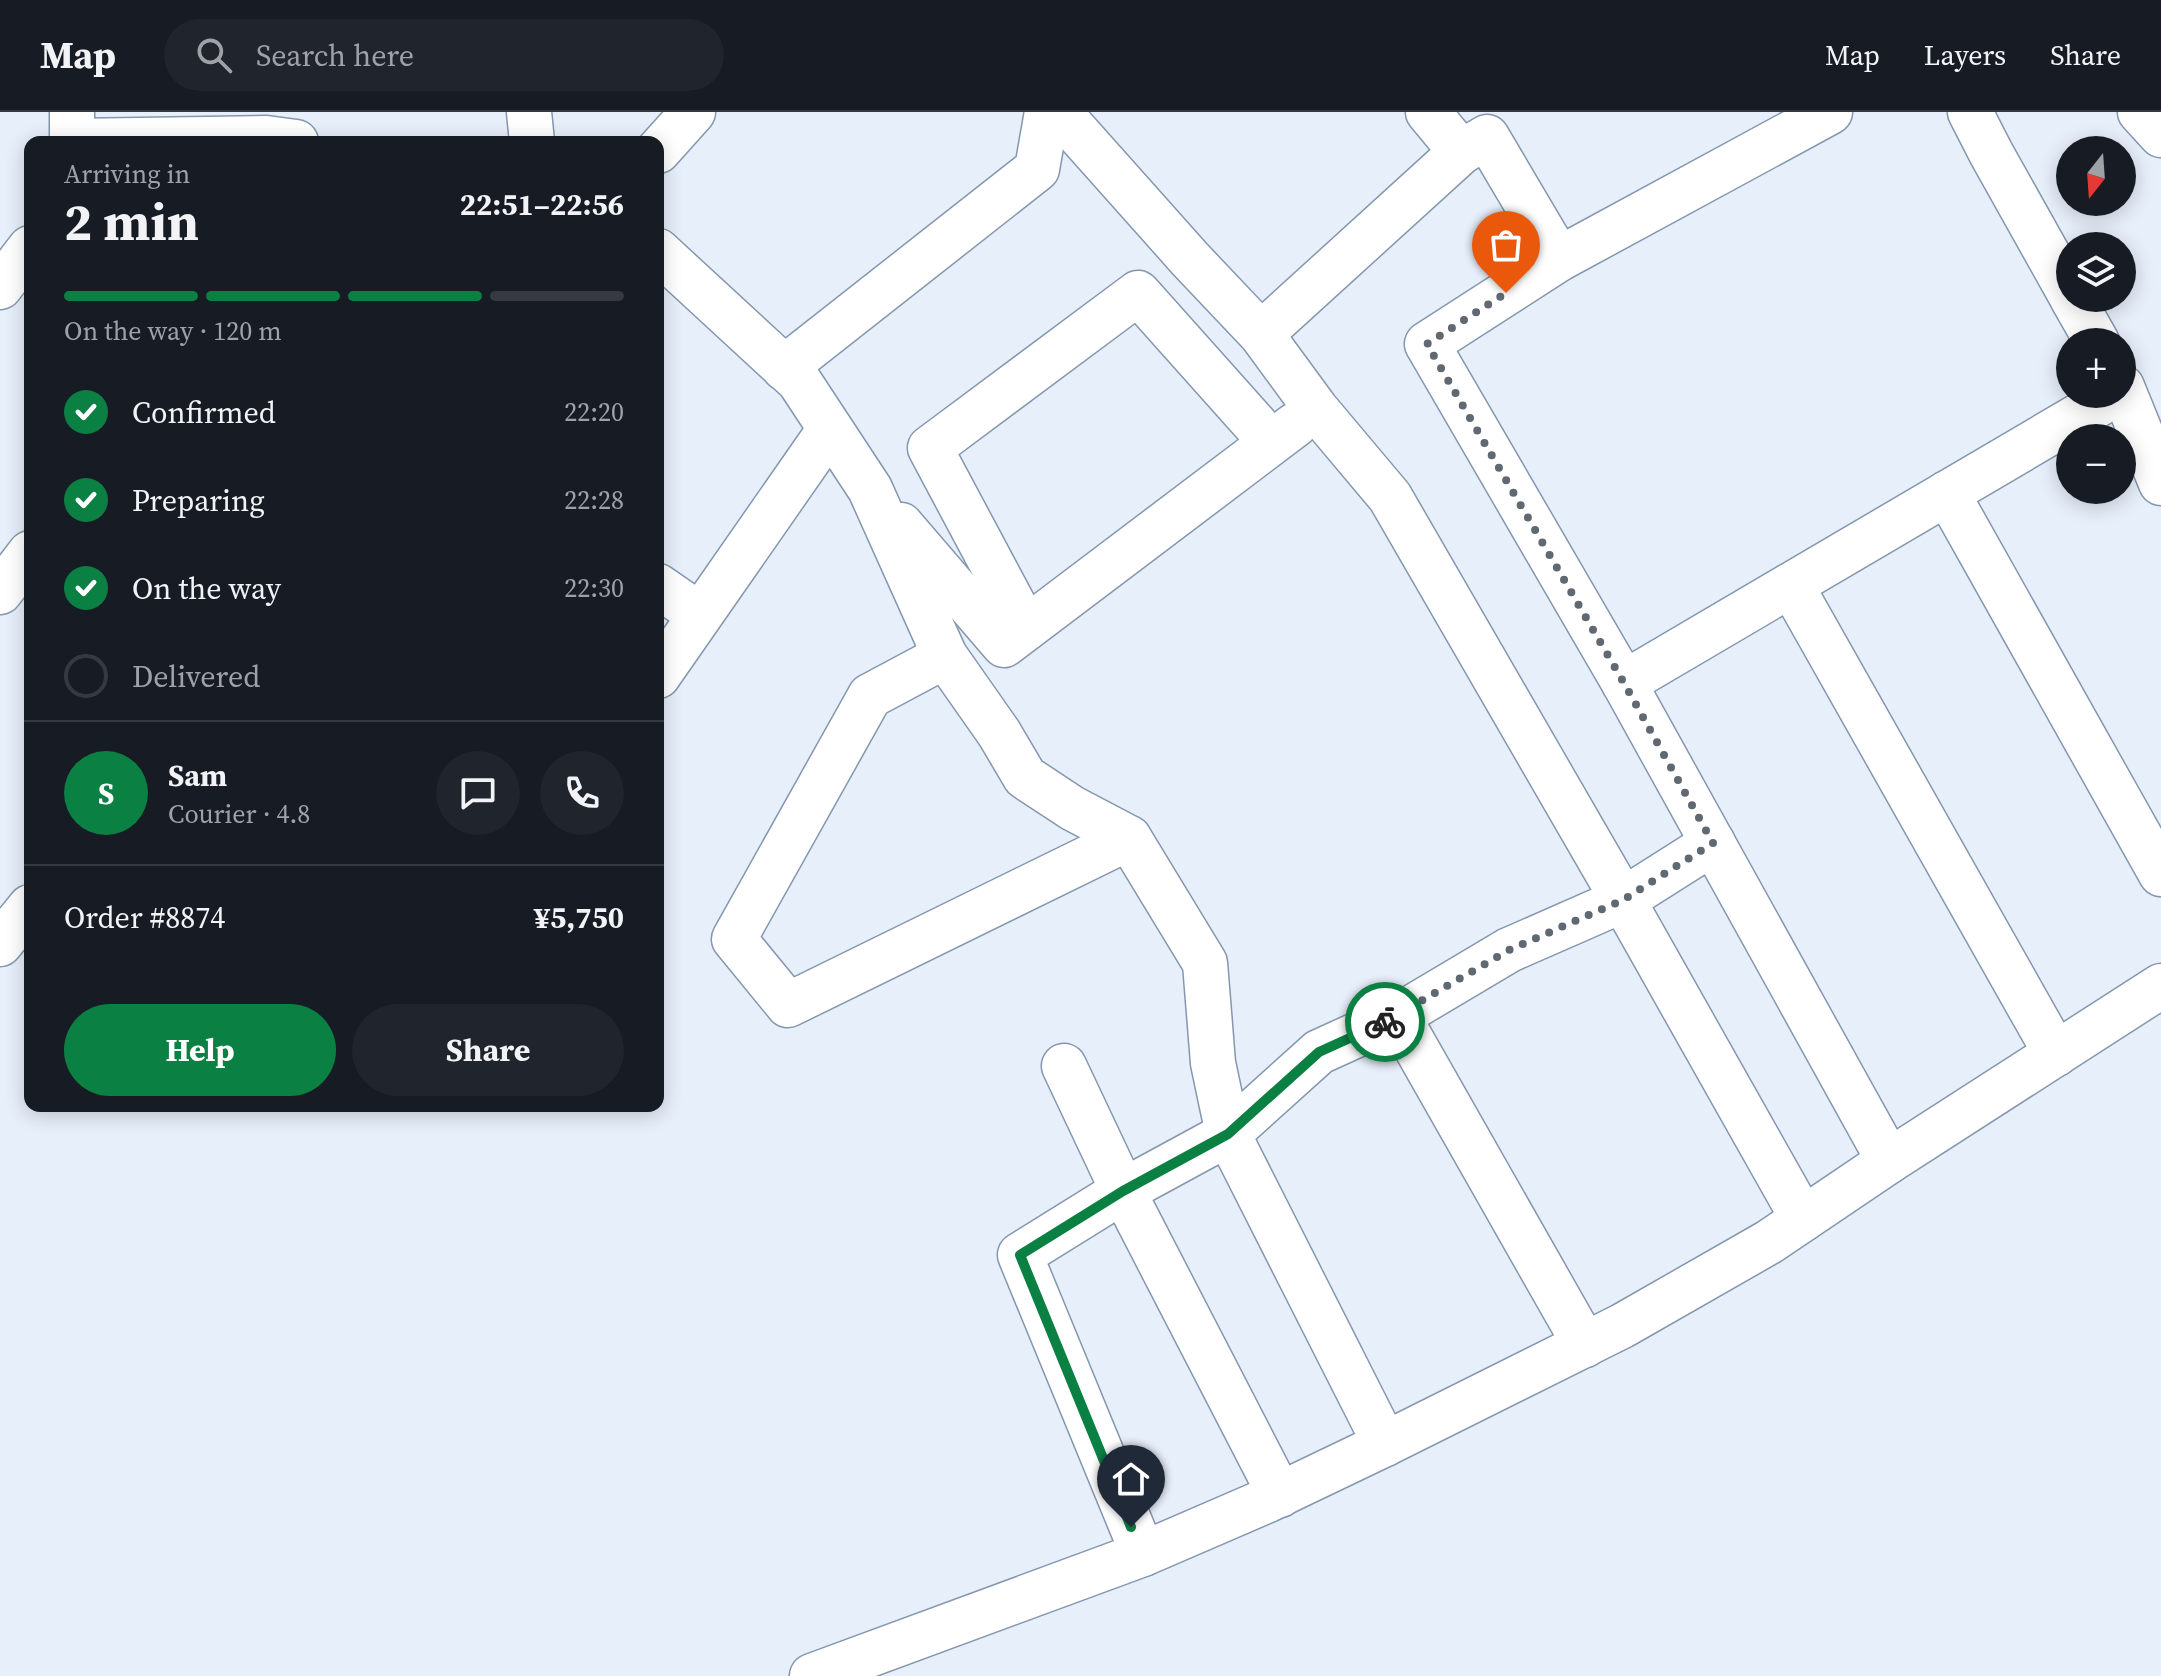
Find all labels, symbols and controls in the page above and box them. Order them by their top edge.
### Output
search box [164,19,724,91]
text: Map [40,29,116,81]
icon: search [192,33,236,77]
text: Search here [256,35,414,76]
text: Map [1825,36,1880,74]
text: Layers [1924,36,2006,74]
text: Share [2050,36,2121,74]
north arrow [2056,136,2136,216]
map controls [2056,136,2136,504]
text: Arriving in [64,156,190,192]
text: 22:51–22:56 [460,184,624,225]
text: 2 min [64,186,199,257]
pin [1472,211,1540,293]
icon: bag [1484,223,1528,267]
button: layers [2056,232,2136,312]
text: On the way · 120 m [64,313,282,349]
button: + [2056,328,2136,408]
icon: check [64,390,108,434]
text: Confirmed [132,392,276,433]
text: 22:20 [564,394,624,430]
button: − [2056,424,2136,504]
icon: check [64,478,108,522]
text: Preparing [132,480,265,521]
text: 22:28 [564,482,624,518]
icon: check [64,566,108,610]
text: On the way [132,568,281,609]
text: 22:30 [564,570,624,606]
text: Delivered [132,656,260,697]
button: chat [436,751,520,835]
button: phone [540,751,624,835]
text: Sam [168,755,227,796]
text: S [98,773,114,814]
text: Courier · 4.8 [168,796,310,832]
text: Order #8874 [64,897,225,938]
text: ¥5,750 [534,897,624,938]
courier [1345,982,1425,1062]
icon: bike [1363,1000,1407,1044]
button: Help [64,1004,336,1096]
button: Share [352,1004,624,1096]
pin [1097,1445,1165,1527]
icon: home [1109,1457,1153,1501]

